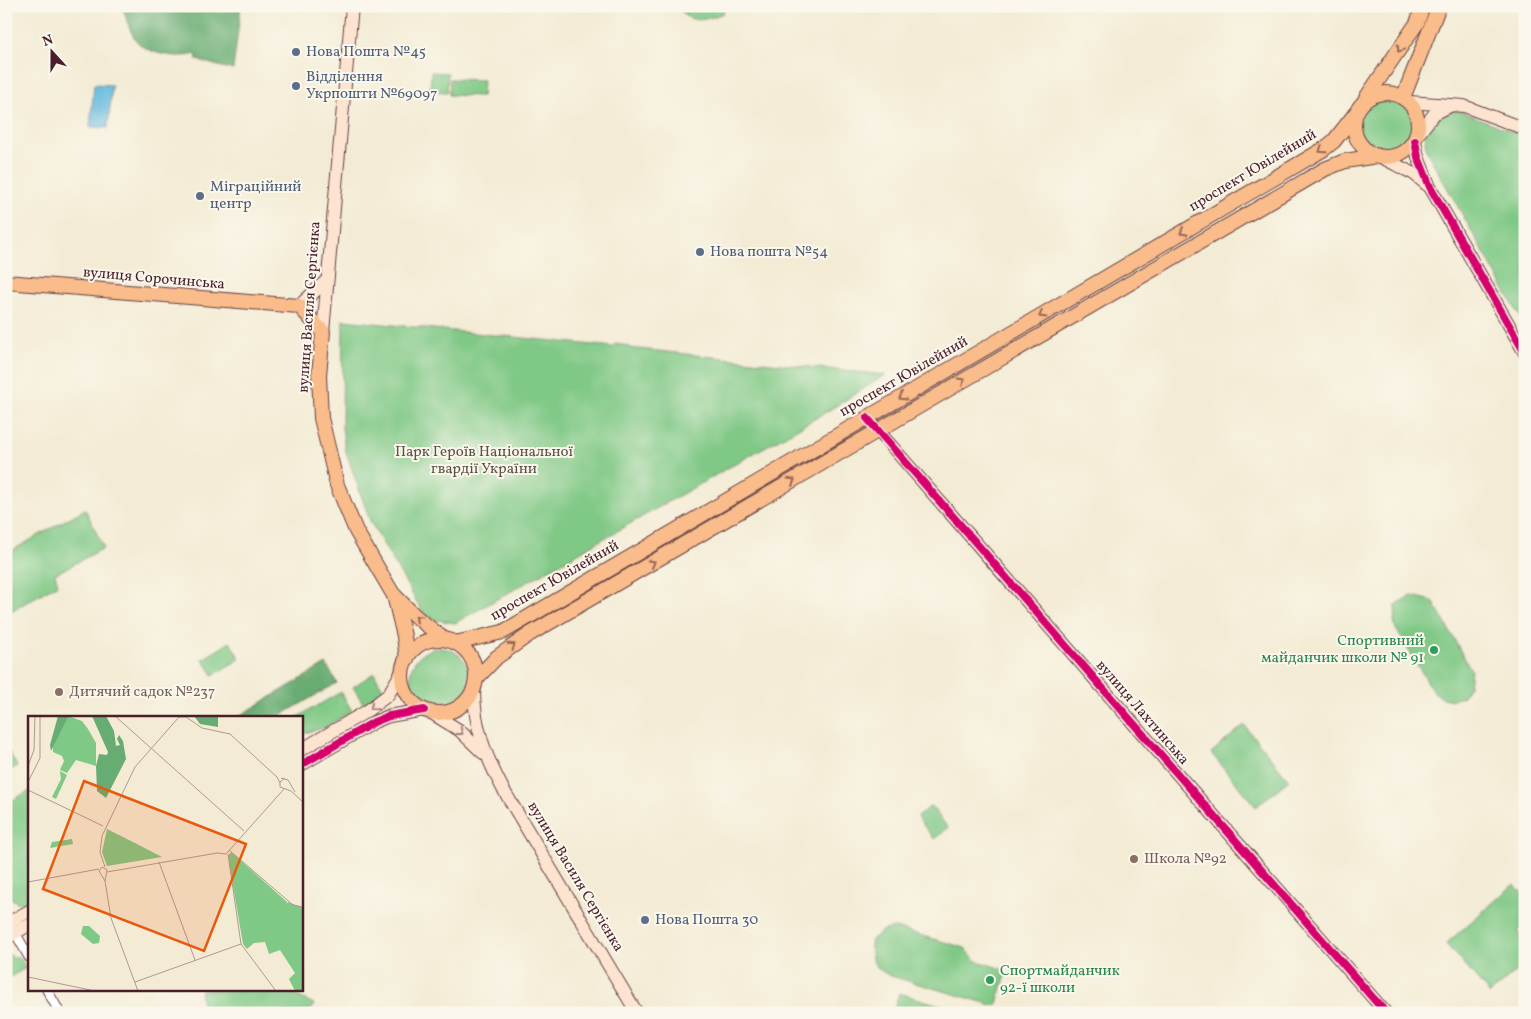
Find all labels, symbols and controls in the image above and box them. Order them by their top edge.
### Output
north arrow [28,28,78,78]
text: N [40,31,56,52]
place label: Нова Пошта №45 [306,42,426,63]
one-way arrow [1396,43,1406,52]
marker: Нова Пошта №45 [290,46,302,58]
place label: Відділення Укрпошти №69097 [306,67,437,105]
marker: Відділення Укрпошти №69097 [290,80,302,92]
street label: проспект Ювілейний [1185,125,1321,217]
one-way arrow [1319,143,1328,153]
place label: Міграційний центр [210,177,301,215]
marker: Міграційний центр [194,190,206,202]
street label: вулиця Василя Сергієнка [294,221,326,393]
one-way arrow [1179,226,1188,236]
place label: Нова пошта №54 [710,242,828,263]
marker: Нова пошта №54 [694,246,706,258]
street label: вулиця Сорочинська [82,262,226,296]
one-way arrow [1039,308,1048,318]
street label: проспект Ювілейний [836,332,972,422]
one-way arrow [957,377,966,387]
one-way arrow [899,391,908,401]
park label: Парк Героїв Національної гвардії України [395,442,574,480]
one-way arrow [787,478,796,488]
street label: проспект Ювілейний [487,536,623,626]
one-way arrow [646,560,655,570]
one-way arrow [414,615,423,624]
place label: Спортивний майданчик школи № 91 [1261,631,1424,669]
one-way arrow [506,644,515,652]
marker: Спортивний майданчик школи № 91 [1428,644,1440,656]
street label: вулиця Лахтинська [1091,656,1193,770]
place label: Дитячий садок №237 [69,682,215,703]
marker: Дитячий садок №237 [53,686,65,698]
one-way arrow [369,701,379,710]
inset map [28,716,302,992]
one-way arrow [454,726,464,735]
street label: вулиця Василя Сергієнка [522,798,628,956]
place label: Школа №92 [1144,849,1227,870]
marker: Школа №92 [1128,853,1140,865]
place label: Нова Пошта 30 [655,910,758,931]
marker: Нова Пошта 30 [639,914,651,926]
place label: Спортмайданчик 92-ї школи [1000,961,1120,999]
marker: Спортмайданчик 92-ї школи [984,974,996,986]

